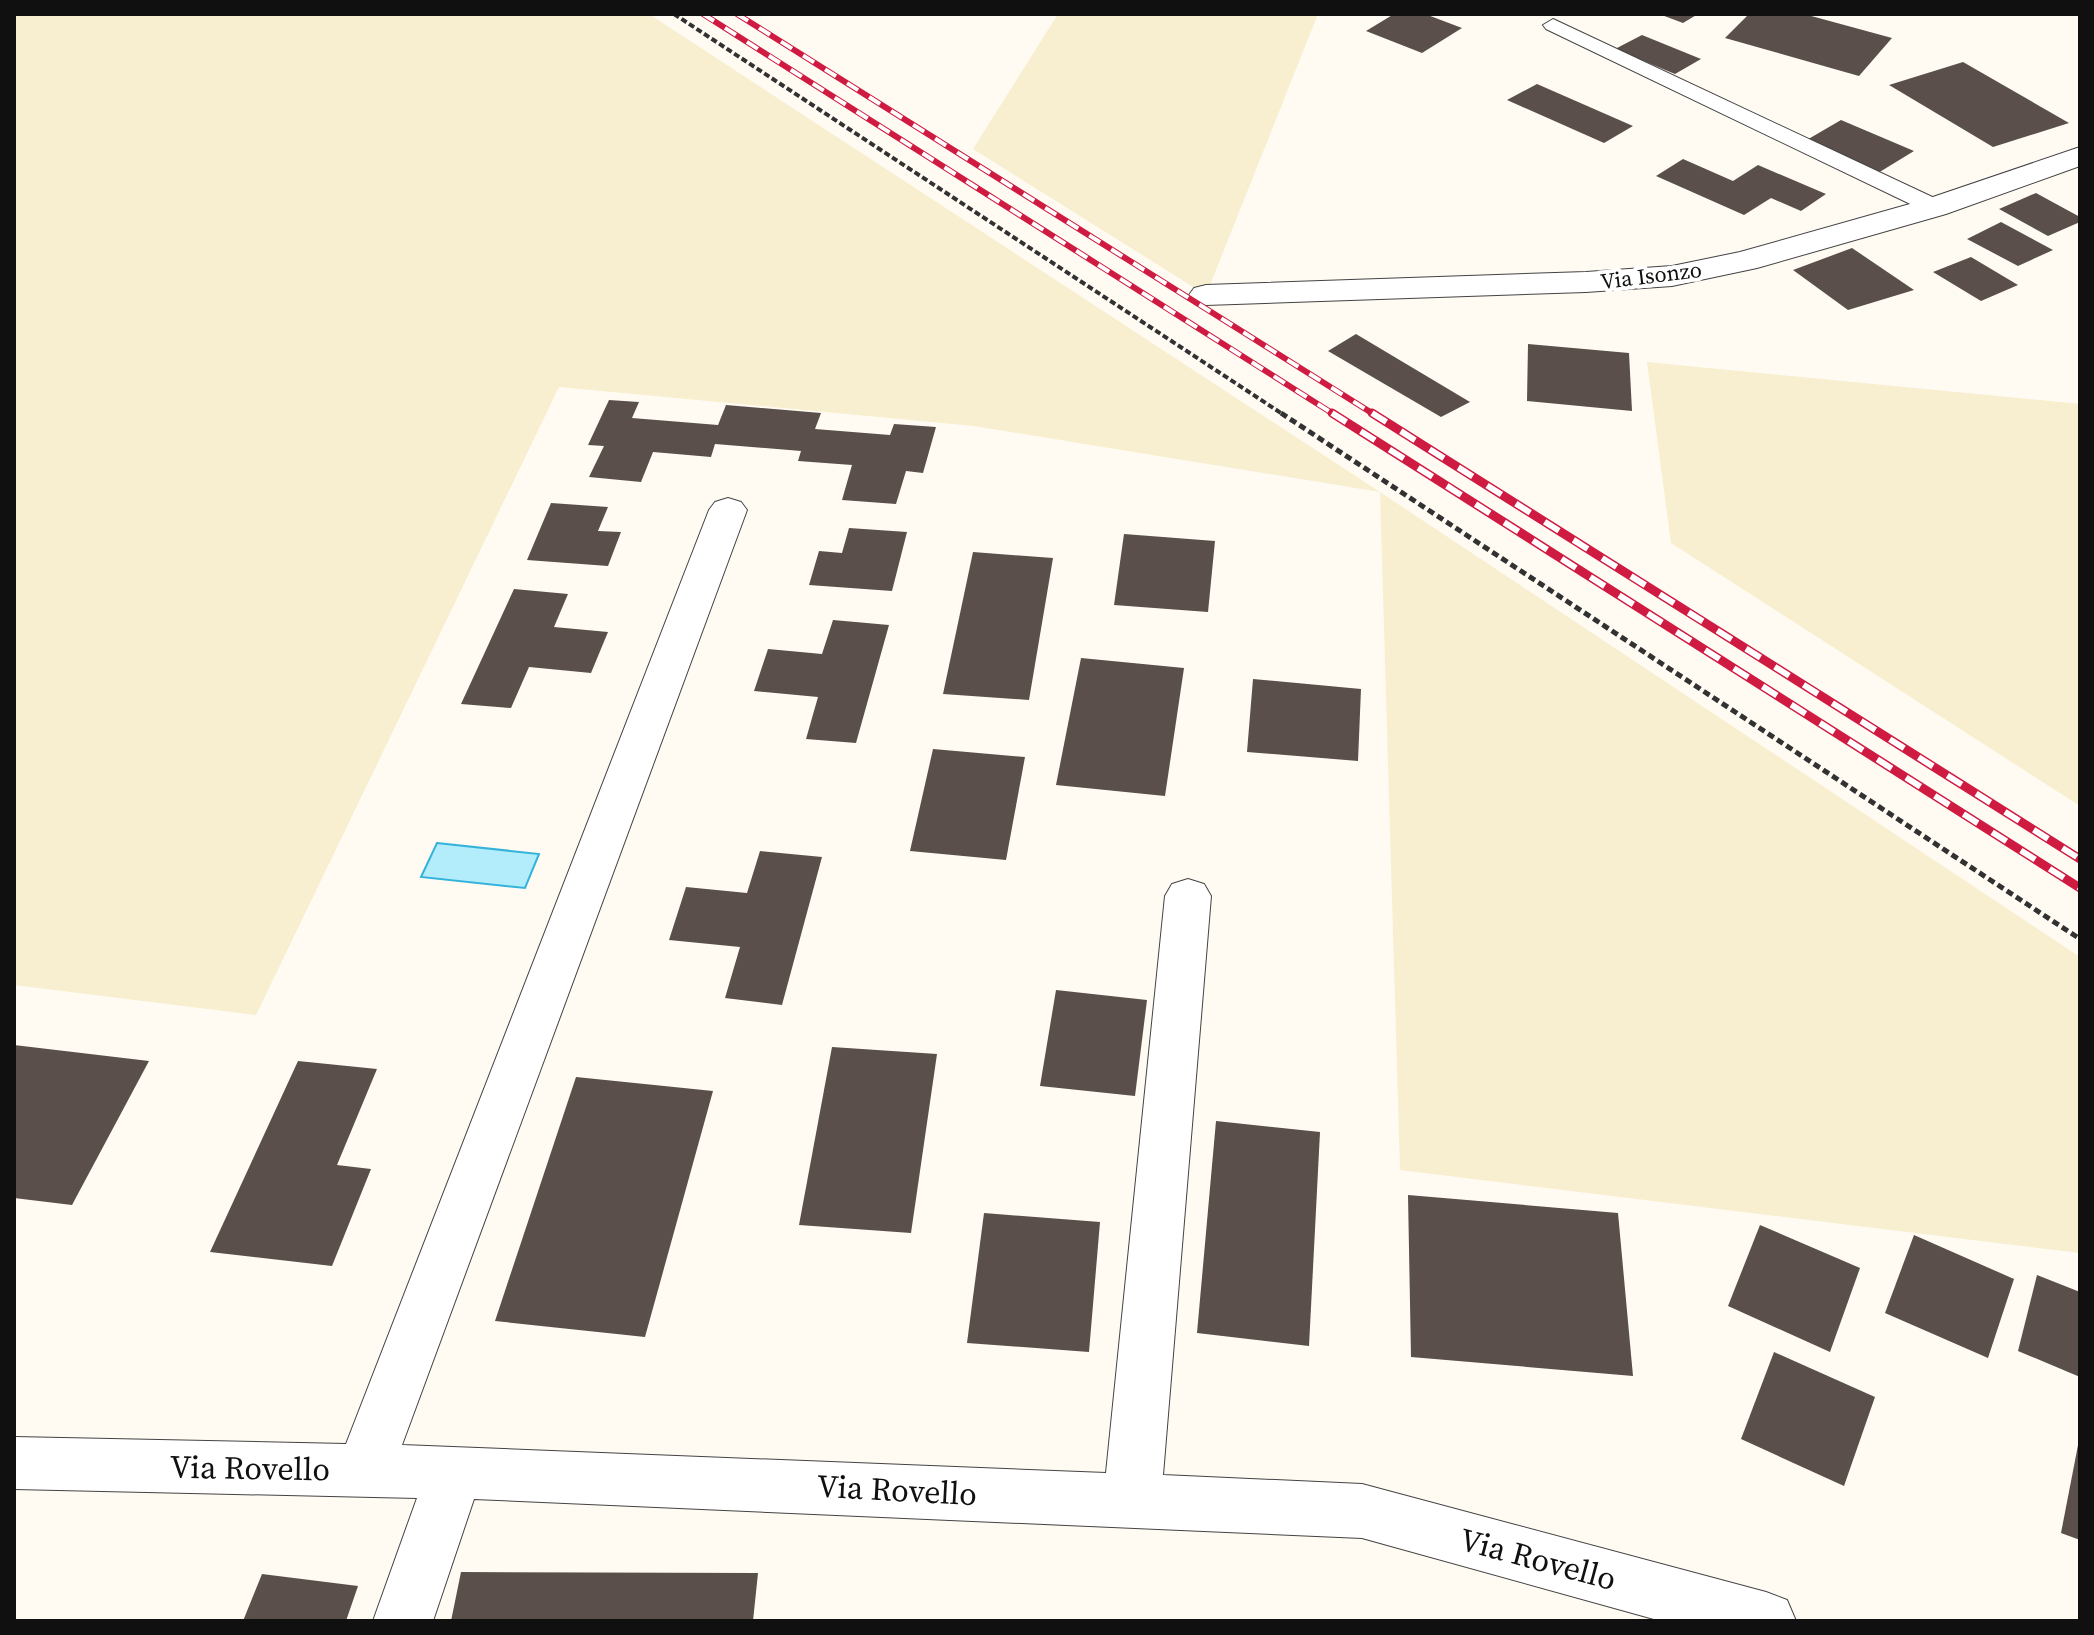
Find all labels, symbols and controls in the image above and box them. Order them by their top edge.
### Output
street label: Via Isonzo [1599,254,1703,296]
street label: Via Rovello [170,1445,330,1491]
street label: Via Rovello [816,1464,978,1516]
street label: Via Rovello [1455,1517,1621,1601]

